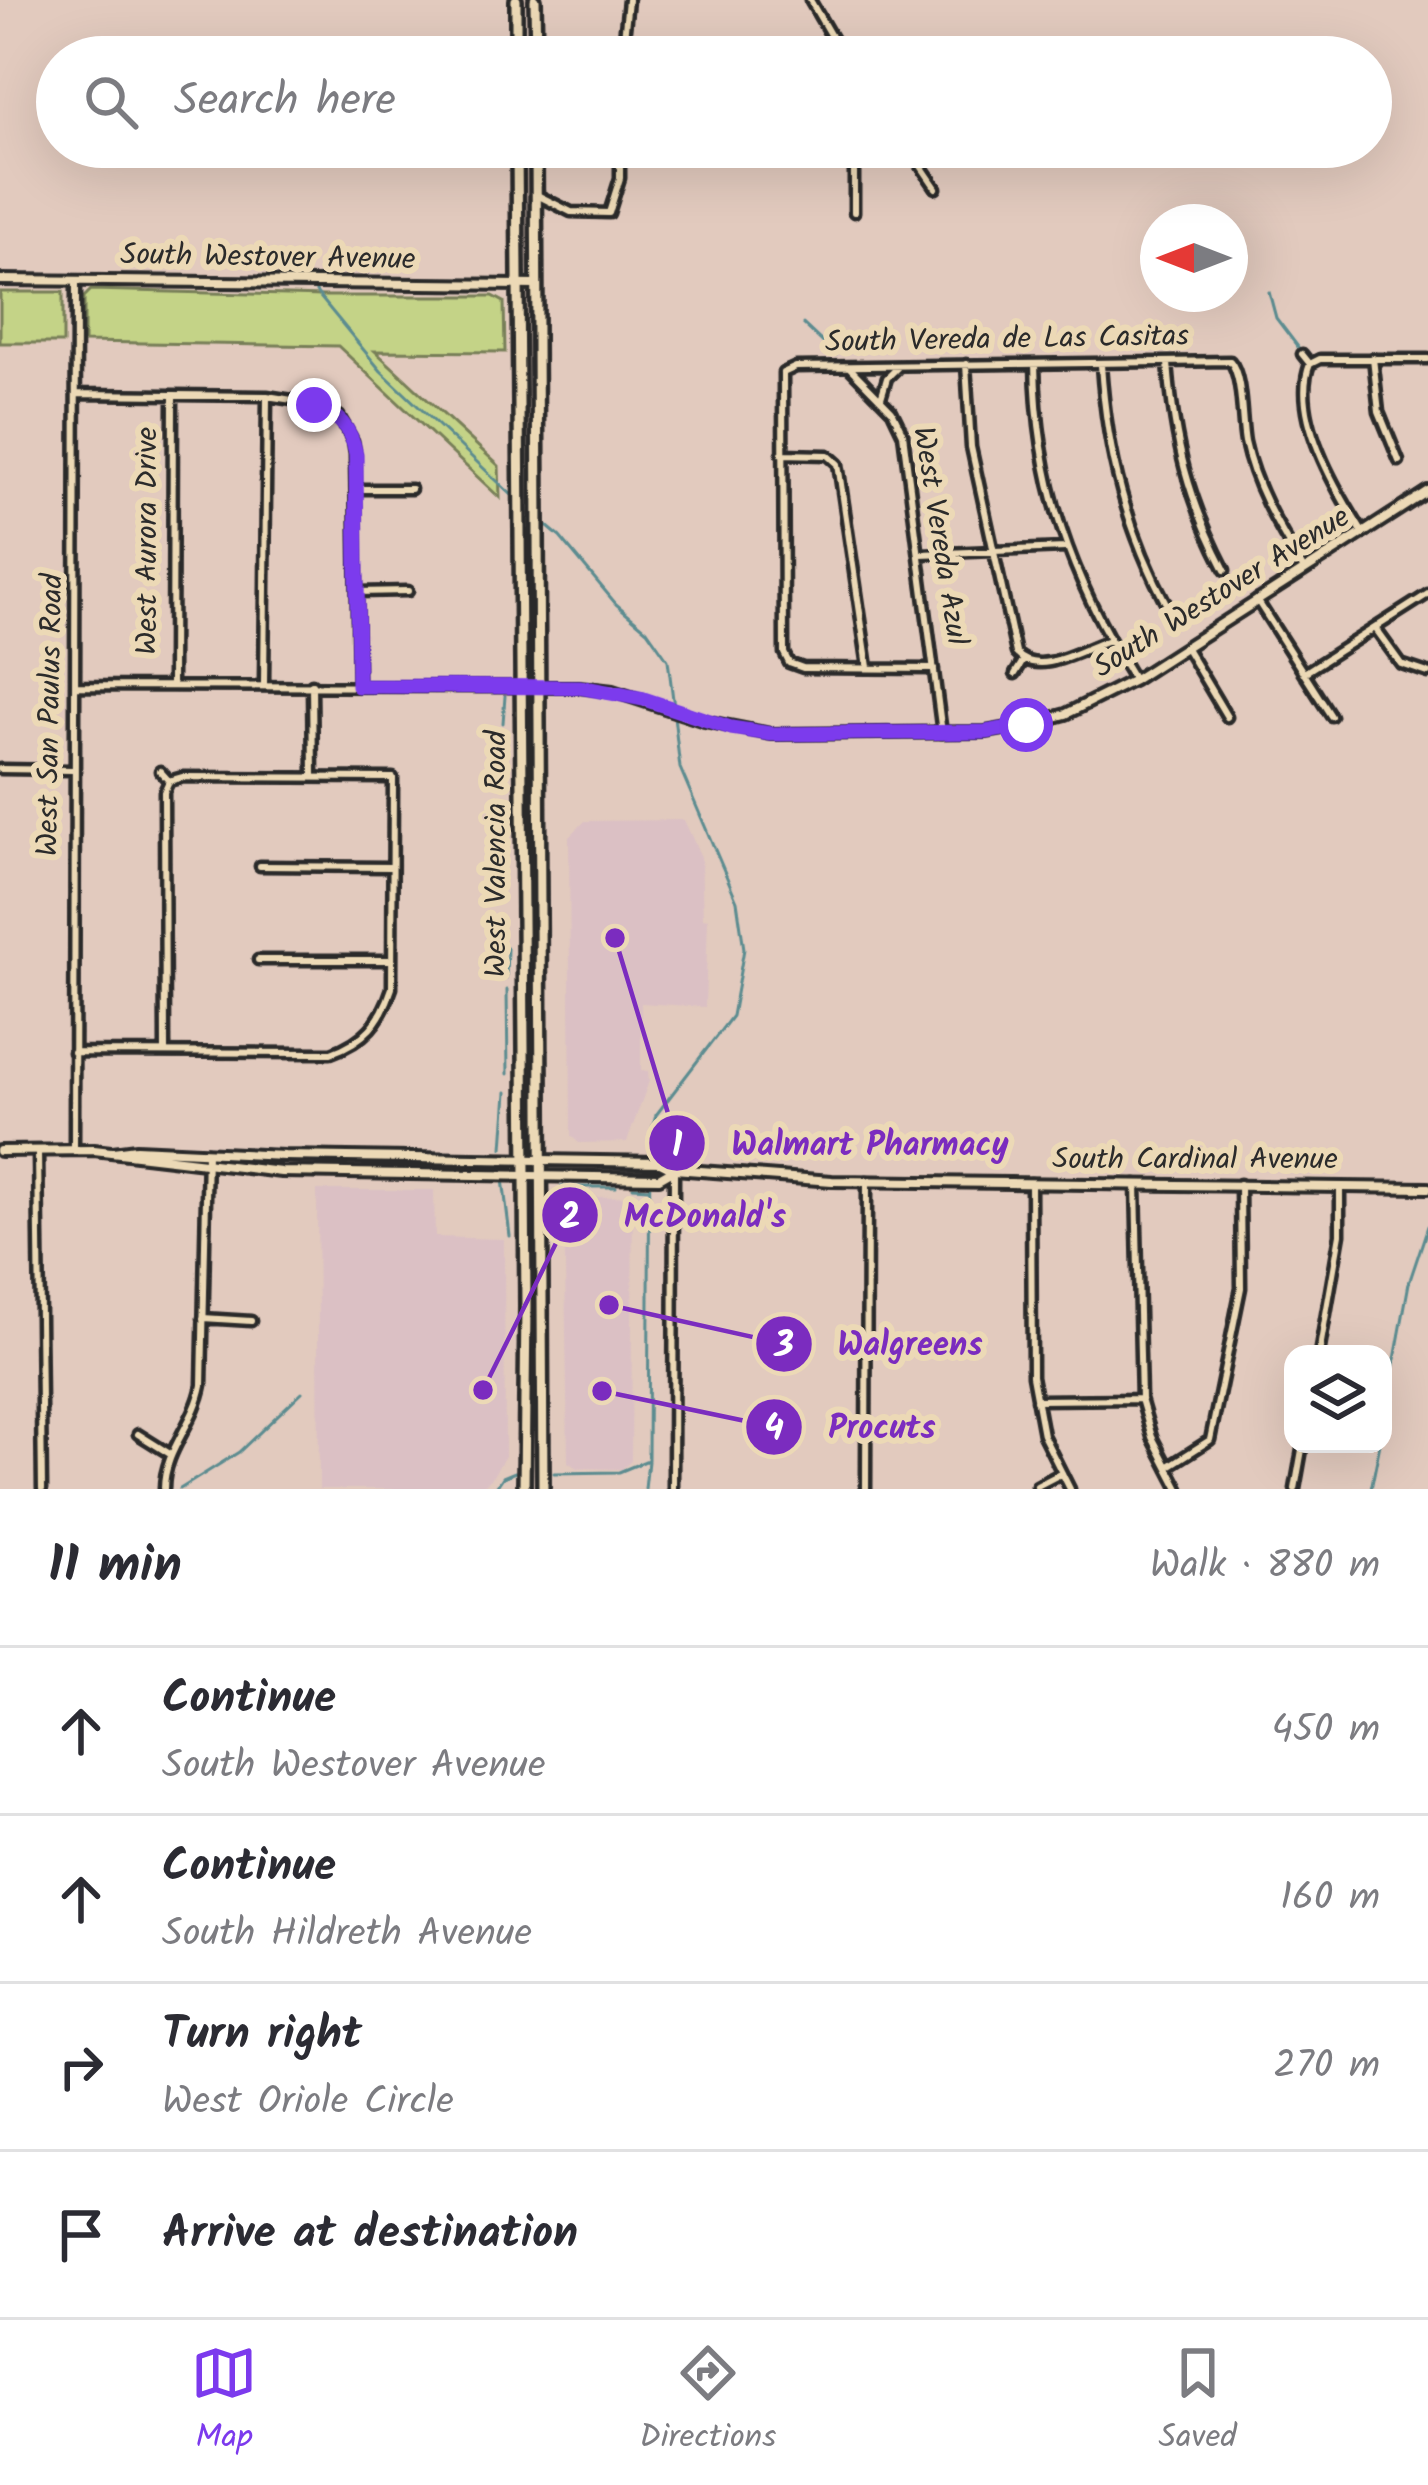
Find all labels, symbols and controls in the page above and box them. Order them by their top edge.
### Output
search box [36,36,1392,168]
text: Search here [174,66,396,138]
icon: search [78,69,144,135]
north arrow [1140,204,1248,312]
street label: South Westover Avenue [120,231,416,285]
street label: South Vereda de Las Casitas [825,313,1190,367]
route end [287,378,341,432]
street label: West Vereda Azul [898,423,980,649]
street label: West Aurora Drive [124,427,172,655]
street label: South Westover Avenue [1084,494,1360,692]
street label: West San Paulus Road [25,572,77,857]
route start [999,698,1053,752]
street label: West Valencia Road [473,729,521,978]
callout: Walmart Pharmacy [647,1109,1032,1178]
text: 1 [672,1118,683,1175]
text: Walmart Pharmacy [731,1120,1009,1173]
street label: South Cardinal Avenue [1052,1136,1338,1184]
callout: McDonald's [540,1181,810,1250]
text: 2 [560,1190,581,1247]
text: McDonald's [624,1192,787,1245]
callout: Walgreens [754,1309,1007,1378]
text: 3 [773,1318,794,1375]
text: Walgreens [837,1320,983,1373]
map controls [1284,1345,1392,1453]
button: layers [1284,1345,1392,1453]
callout: Procuts [744,1392,960,1461]
text: 4 [764,1401,784,1458]
text: Procuts [828,1403,936,1456]
text: 11 min [48,1527,182,1608]
text: Walk · 880 m [1150,1536,1380,1598]
text: Continue [162,1664,336,1736]
icon: ahead [48,1698,114,1764]
text: 450 m [1271,1700,1380,1762]
text: South Westover Avenue [162,1736,546,1798]
text: Continue [162,1832,336,1904]
icon: ahead [48,1866,114,1932]
text: 160 m [1280,1868,1380,1930]
text: South Hildreth Avenue [162,1904,532,1966]
text: Turn right [162,2000,362,2072]
icon: right [48,2034,114,2100]
text: 270 m [1273,2036,1380,2098]
text: West Oriole Circle [162,2072,454,2134]
text: Arrive at destination [162,2199,578,2271]
icon: arrive [48,2202,114,2268]
tab: Map [191,2340,257,2465]
tab: Directions [639,2340,776,2465]
tab: Saved [1159,2340,1237,2465]

